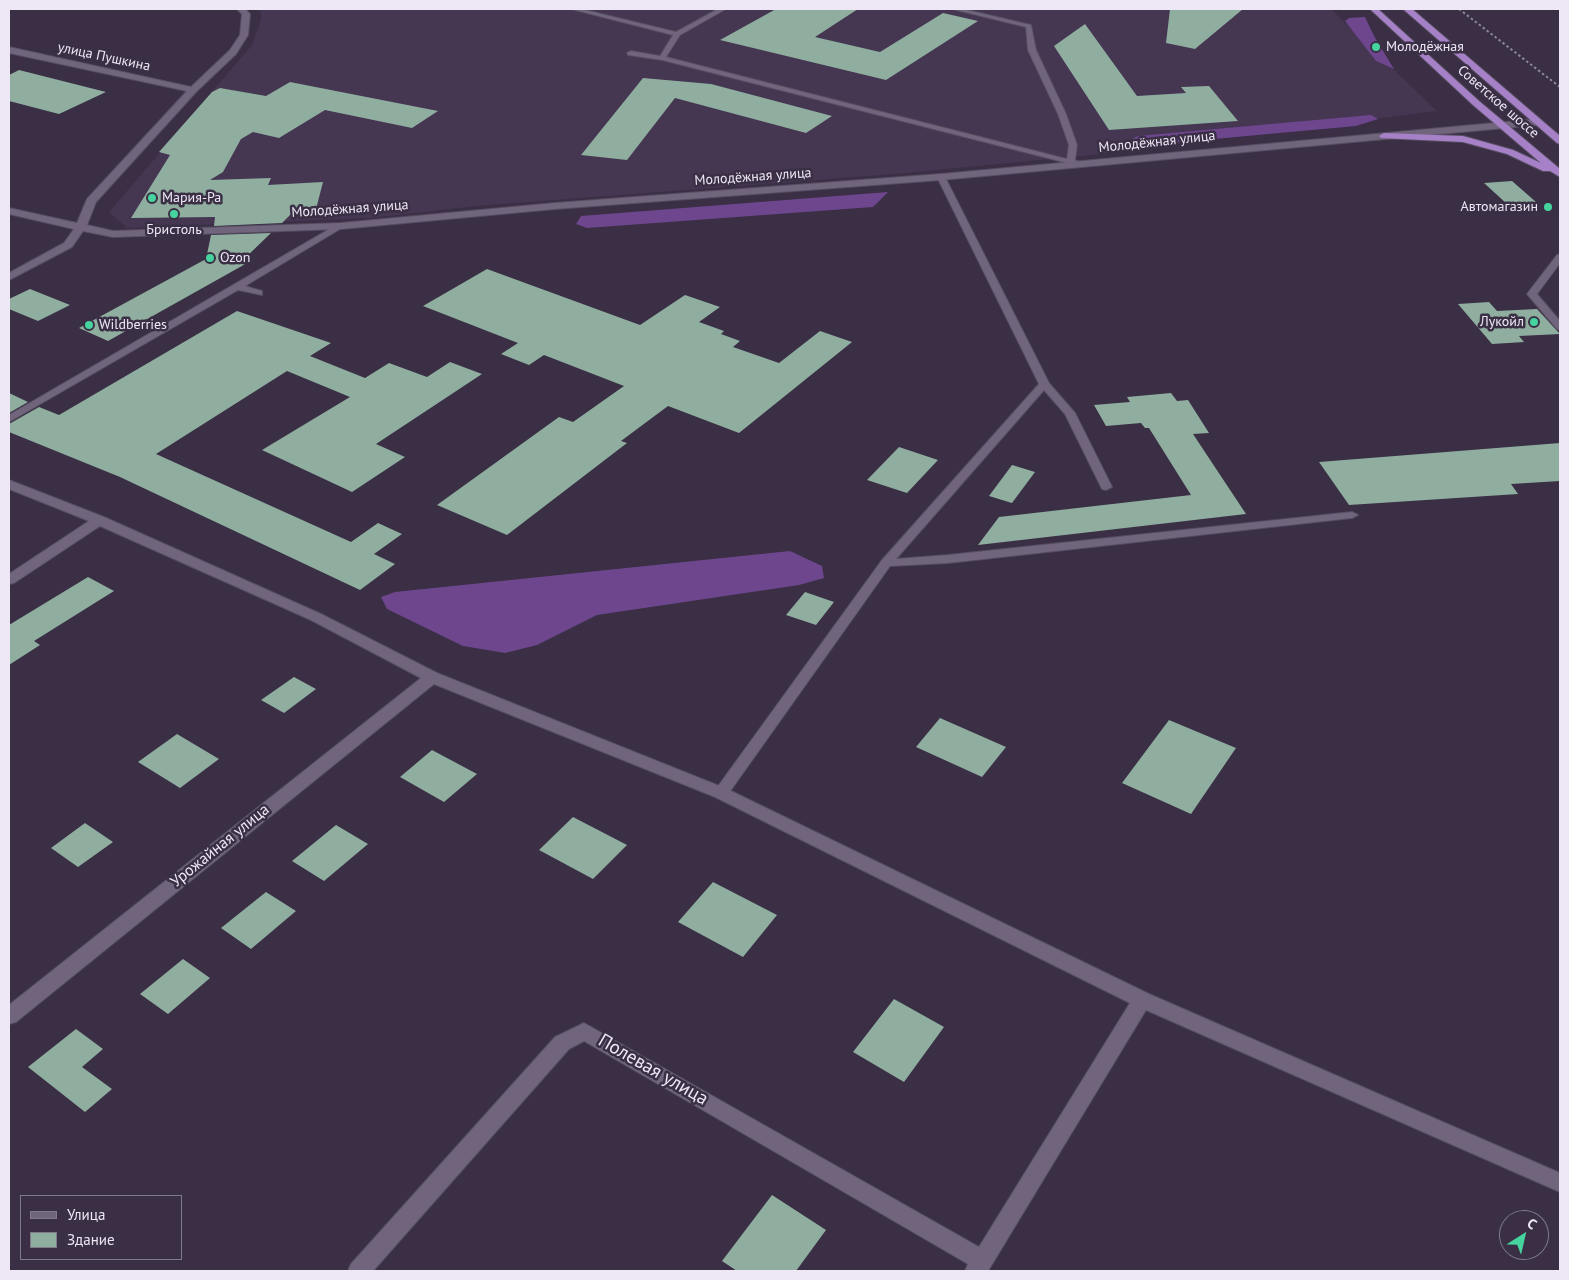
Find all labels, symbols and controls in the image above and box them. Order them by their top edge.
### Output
street label: улица Пушкина [56,39,152,75]
place label: Молодёжная [1386,39,1464,55]
marker: Молодёжная [1370,41,1382,53]
street label: Советское шоссе [1454,62,1542,142]
street label: Молодёжная улица [1098,128,1216,156]
street label: Молодёжная улица [694,165,812,189]
place label: Мария-Ра [162,190,221,206]
marker: Мария-Ра [146,192,158,204]
street label: Молодёжная улица [291,197,409,221]
place label: Автомагазин [1461,199,1538,215]
marker: Автомагазин [1542,201,1554,213]
marker: Бристоль [168,208,180,220]
place label: Бристоль [146,222,202,238]
place label: Ozon [220,250,250,266]
marker: Ozon [204,252,216,264]
place label: Лукойл [1480,314,1524,330]
marker: Лукойл [1528,316,1540,328]
place label: Wildberries [99,317,167,333]
marker: Wildberries [83,319,95,331]
street label: Урожайная улица [167,800,273,892]
street label: Полевая улица [594,1029,712,1111]
legend [20,1195,182,1260]
text: Улица [67,1205,105,1224]
north arrow [1499,1210,1549,1260]
text: С [1524,1214,1540,1233]
text: Здание [67,1230,115,1249]

